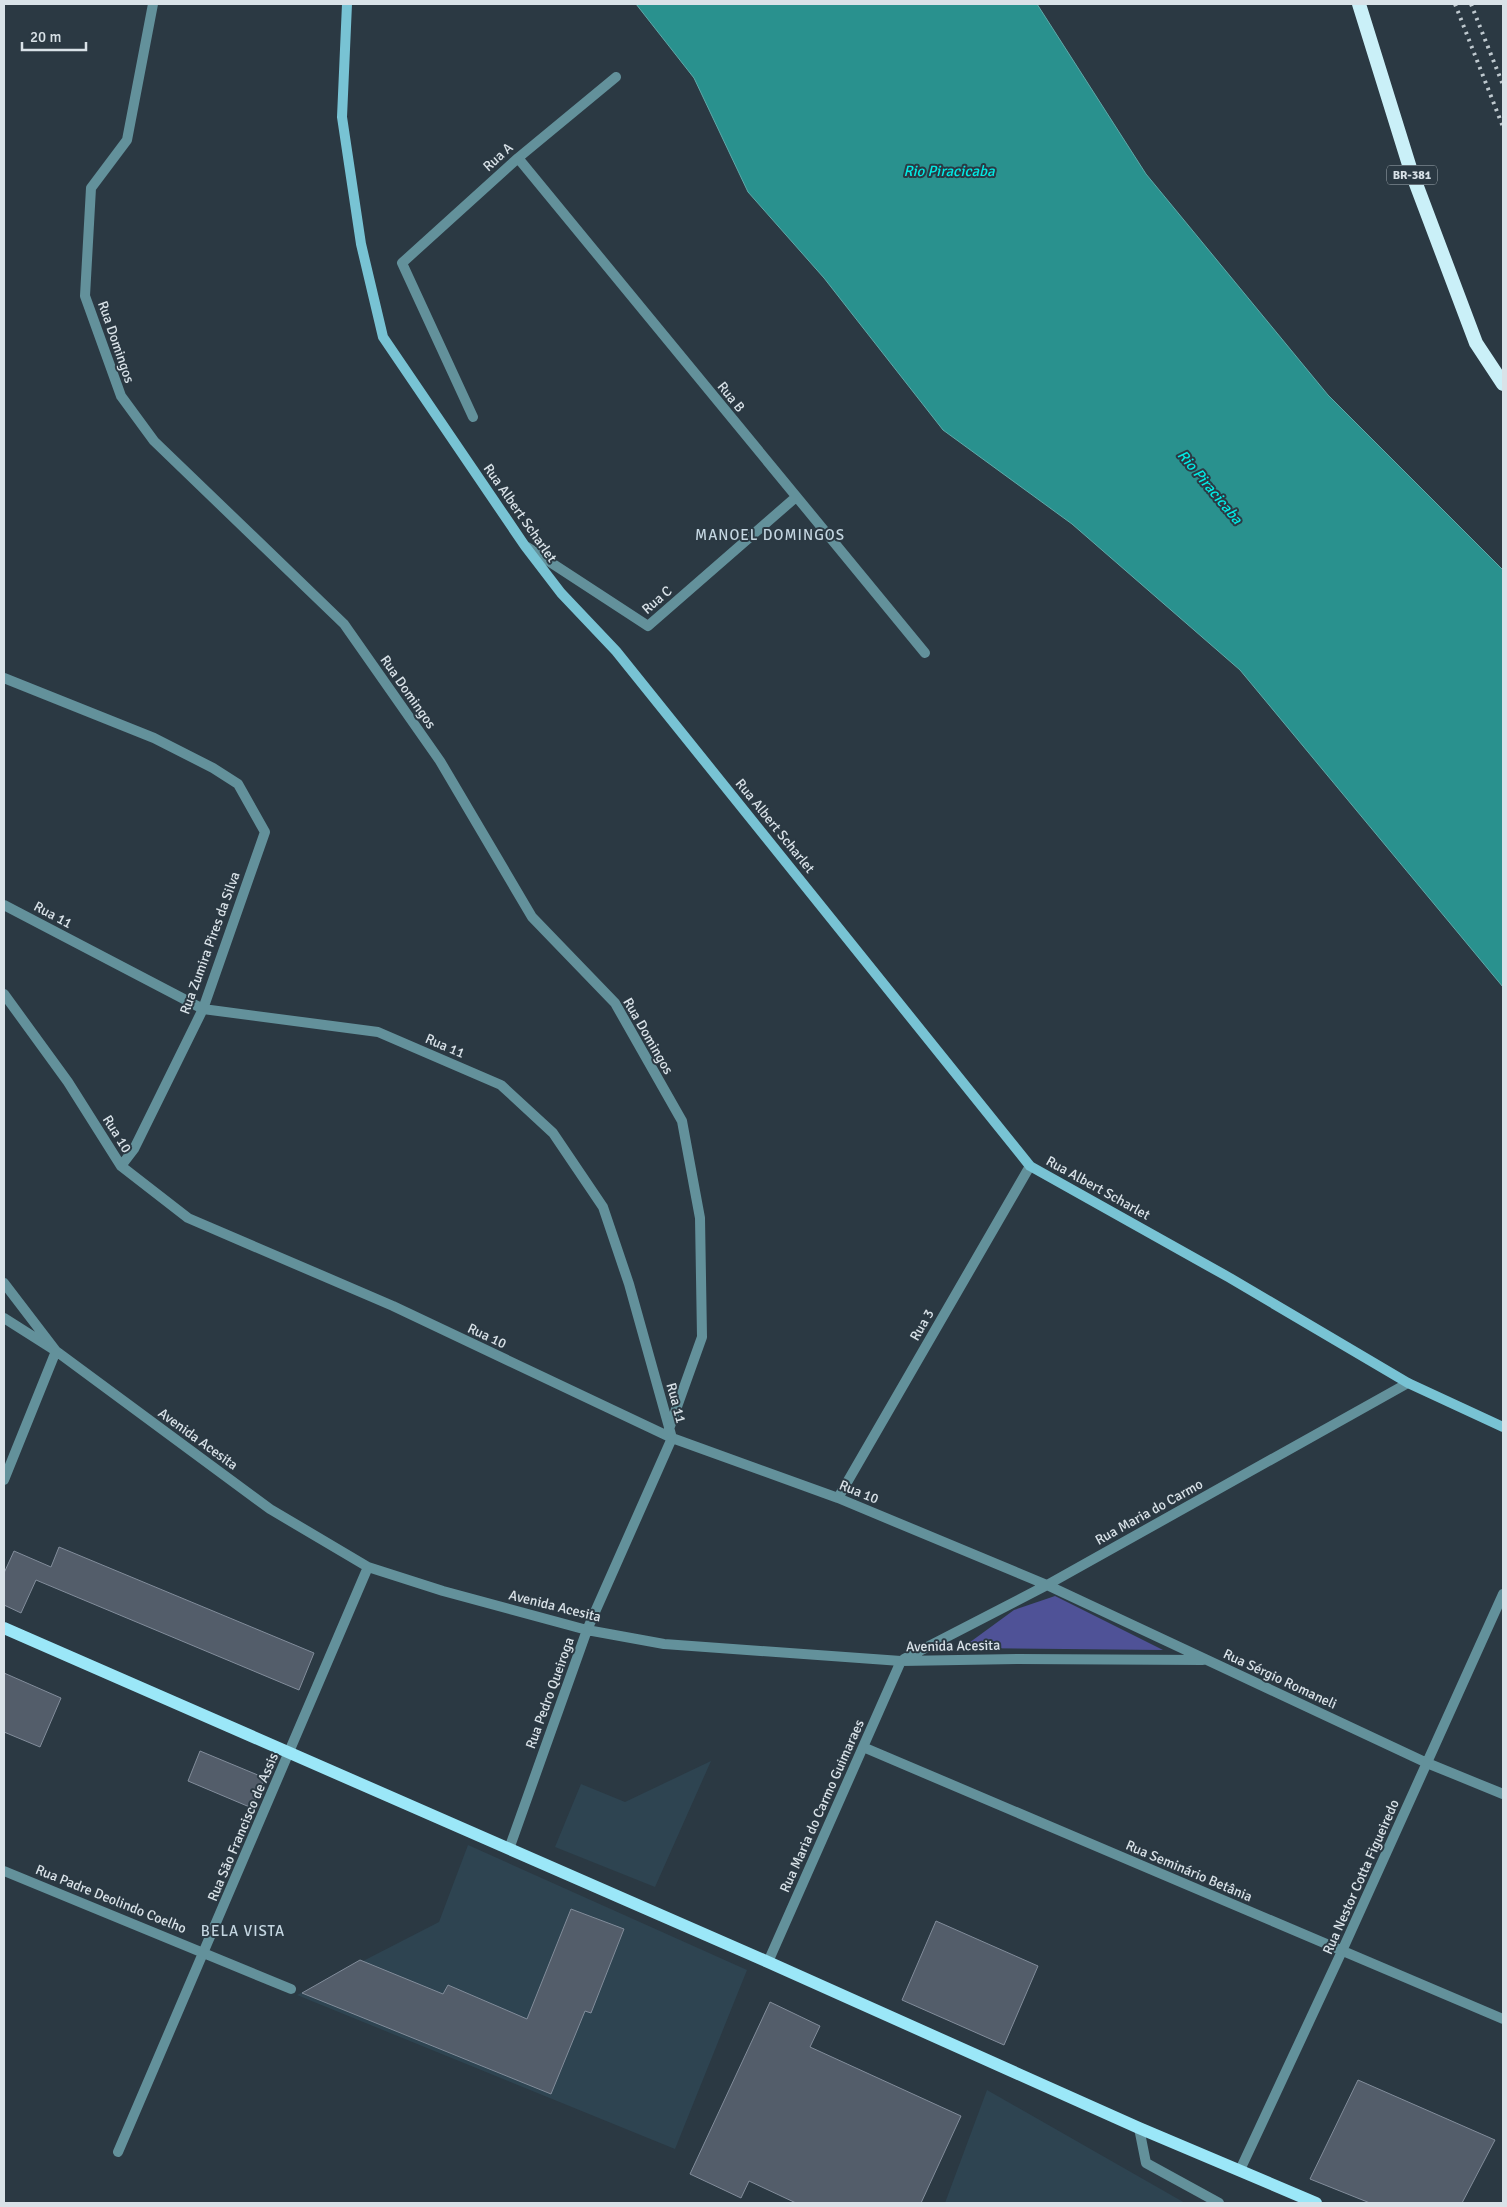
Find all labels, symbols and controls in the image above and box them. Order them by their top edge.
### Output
scale bar [22,20,86,52]
text: 20 m [30,28,61,46]
street label: Rua A [479,139,517,175]
water label: Rio Piracicaba [903,162,995,180]
road number: BR-381 [1387,166,1437,184]
street label: Rua Domingos [94,299,138,385]
street label: Rua B [714,378,748,416]
water label: Rio Piracicaba [1174,446,1246,528]
street label: Rua Albert Scharlet [480,460,560,566]
district label: MANOEL DOMINGOS [695,526,845,544]
street label: Rua C [638,582,676,618]
street label: Rua Domingos [376,652,440,732]
street label: Rua Albert Scharlet [732,775,818,877]
street label: Rua Zumira Pires da Silva [176,869,244,1017]
street label: Rua 11 [31,898,75,932]
street label: Rua Domingos [619,995,677,1077]
street label: Rua 11 [423,1030,467,1062]
street label: Rua 10 [99,1112,135,1156]
street label: Rua Albert Scharlet [1043,1152,1153,1224]
street label: Rua 3 [906,1306,938,1344]
street label: Rua 10 [465,1320,509,1352]
street label: Rua 11 [662,1381,690,1425]
street label: Avenida Acesita [155,1404,241,1474]
street label: Rua Maria do Carmo [1092,1475,1206,1549]
street label: Rua 10 [837,1476,881,1508]
street label: Avenida Acesita [507,1586,603,1626]
street label: Rua Pedro Queiroga [522,1635,578,1751]
street label: Avenida Acesita [906,1637,1000,1655]
street label: Rua Sérgio Romaneli [1220,1645,1340,1713]
street label: Rua Maria do Carmo Guimaraes [776,1717,868,1895]
street label: Rua São Francisco de Assis [204,1750,282,1904]
street label: Rua Nestor Cotta Figueiredo [1319,1797,1403,1957]
street label: Rua Seminário Betânia [1123,1837,1255,1905]
street label: Rua Padre Deolindo Coelho [33,1861,189,1937]
district label: BELA VISTA [201,1922,285,1940]

